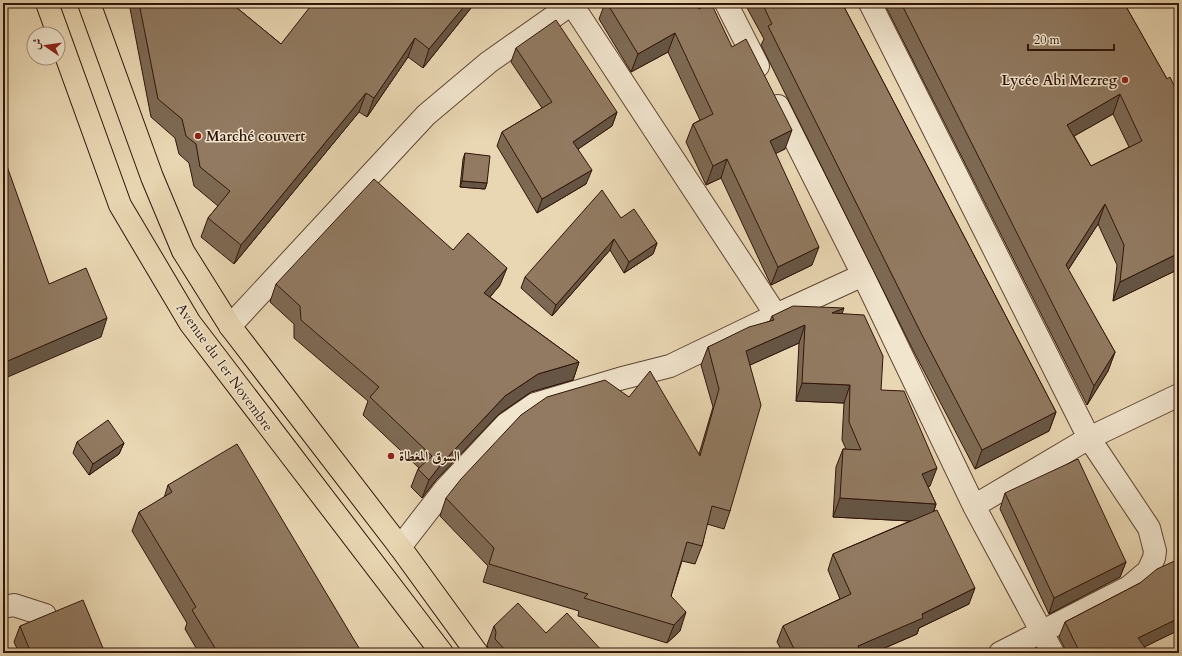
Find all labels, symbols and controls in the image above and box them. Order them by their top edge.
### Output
north arrow [26,26,66,66]
scale bar [1028,26,1114,52]
text: 20 m [1034,32,1061,48]
text: ش [28,37,45,51]
place label: Lycée Abi Mezreg [1001,71,1118,90]
marker: Lycée Abi Mezreg [1120,75,1130,85]
place label: Marché couvert [206,127,305,146]
marker: Marché couvert [193,131,203,141]
street label: Avenue du 1er Novembre [172,299,278,435]
place label: السوق المغطاة [399,447,460,466]
marker: السوق المغطاة [386,451,396,461]

